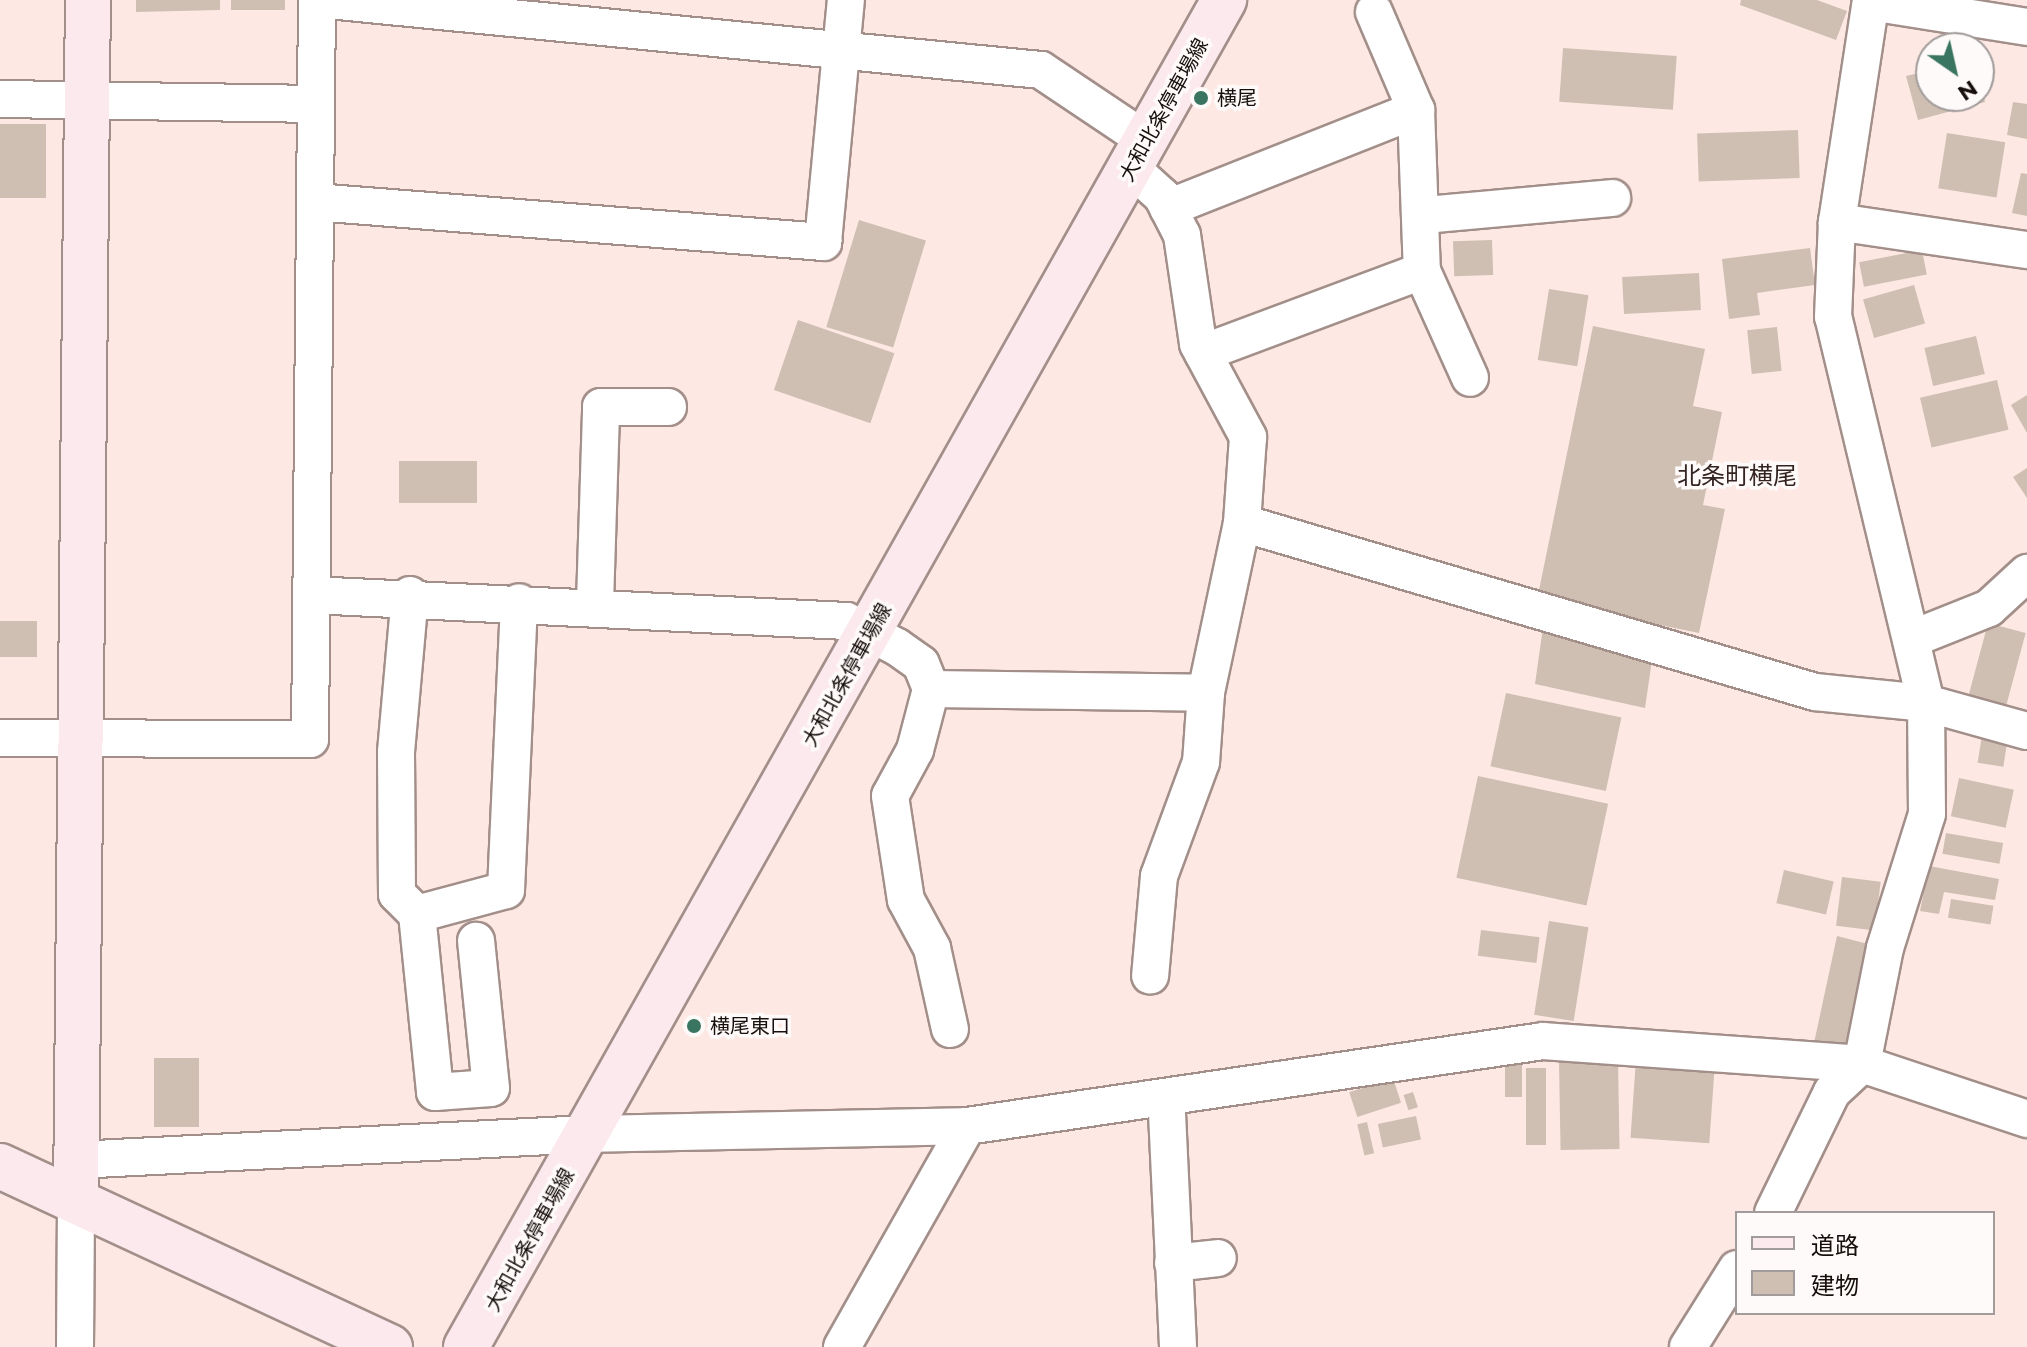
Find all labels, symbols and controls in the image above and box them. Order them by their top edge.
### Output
north arrow [1915,32,1995,112]
street label: 大和北条停車場線 [1115,34,1213,186]
text: N [1953,74,1983,107]
place label: 横尾 [1217,86,1257,110]
marker: 横尾 [1192,89,1210,107]
district label: 北条町横尾 [1677,462,1797,490]
street label: 大和北条停車場線 [798,599,896,751]
place label: 横尾東口 [710,1014,790,1038]
marker: 横尾東口 [685,1017,703,1035]
street label: 大和北条停車場線 [481,1164,579,1316]
legend [1735,1211,1995,1315]
text: 道路 [1811,1231,1859,1260]
text: 建物 [1811,1271,1859,1300]

